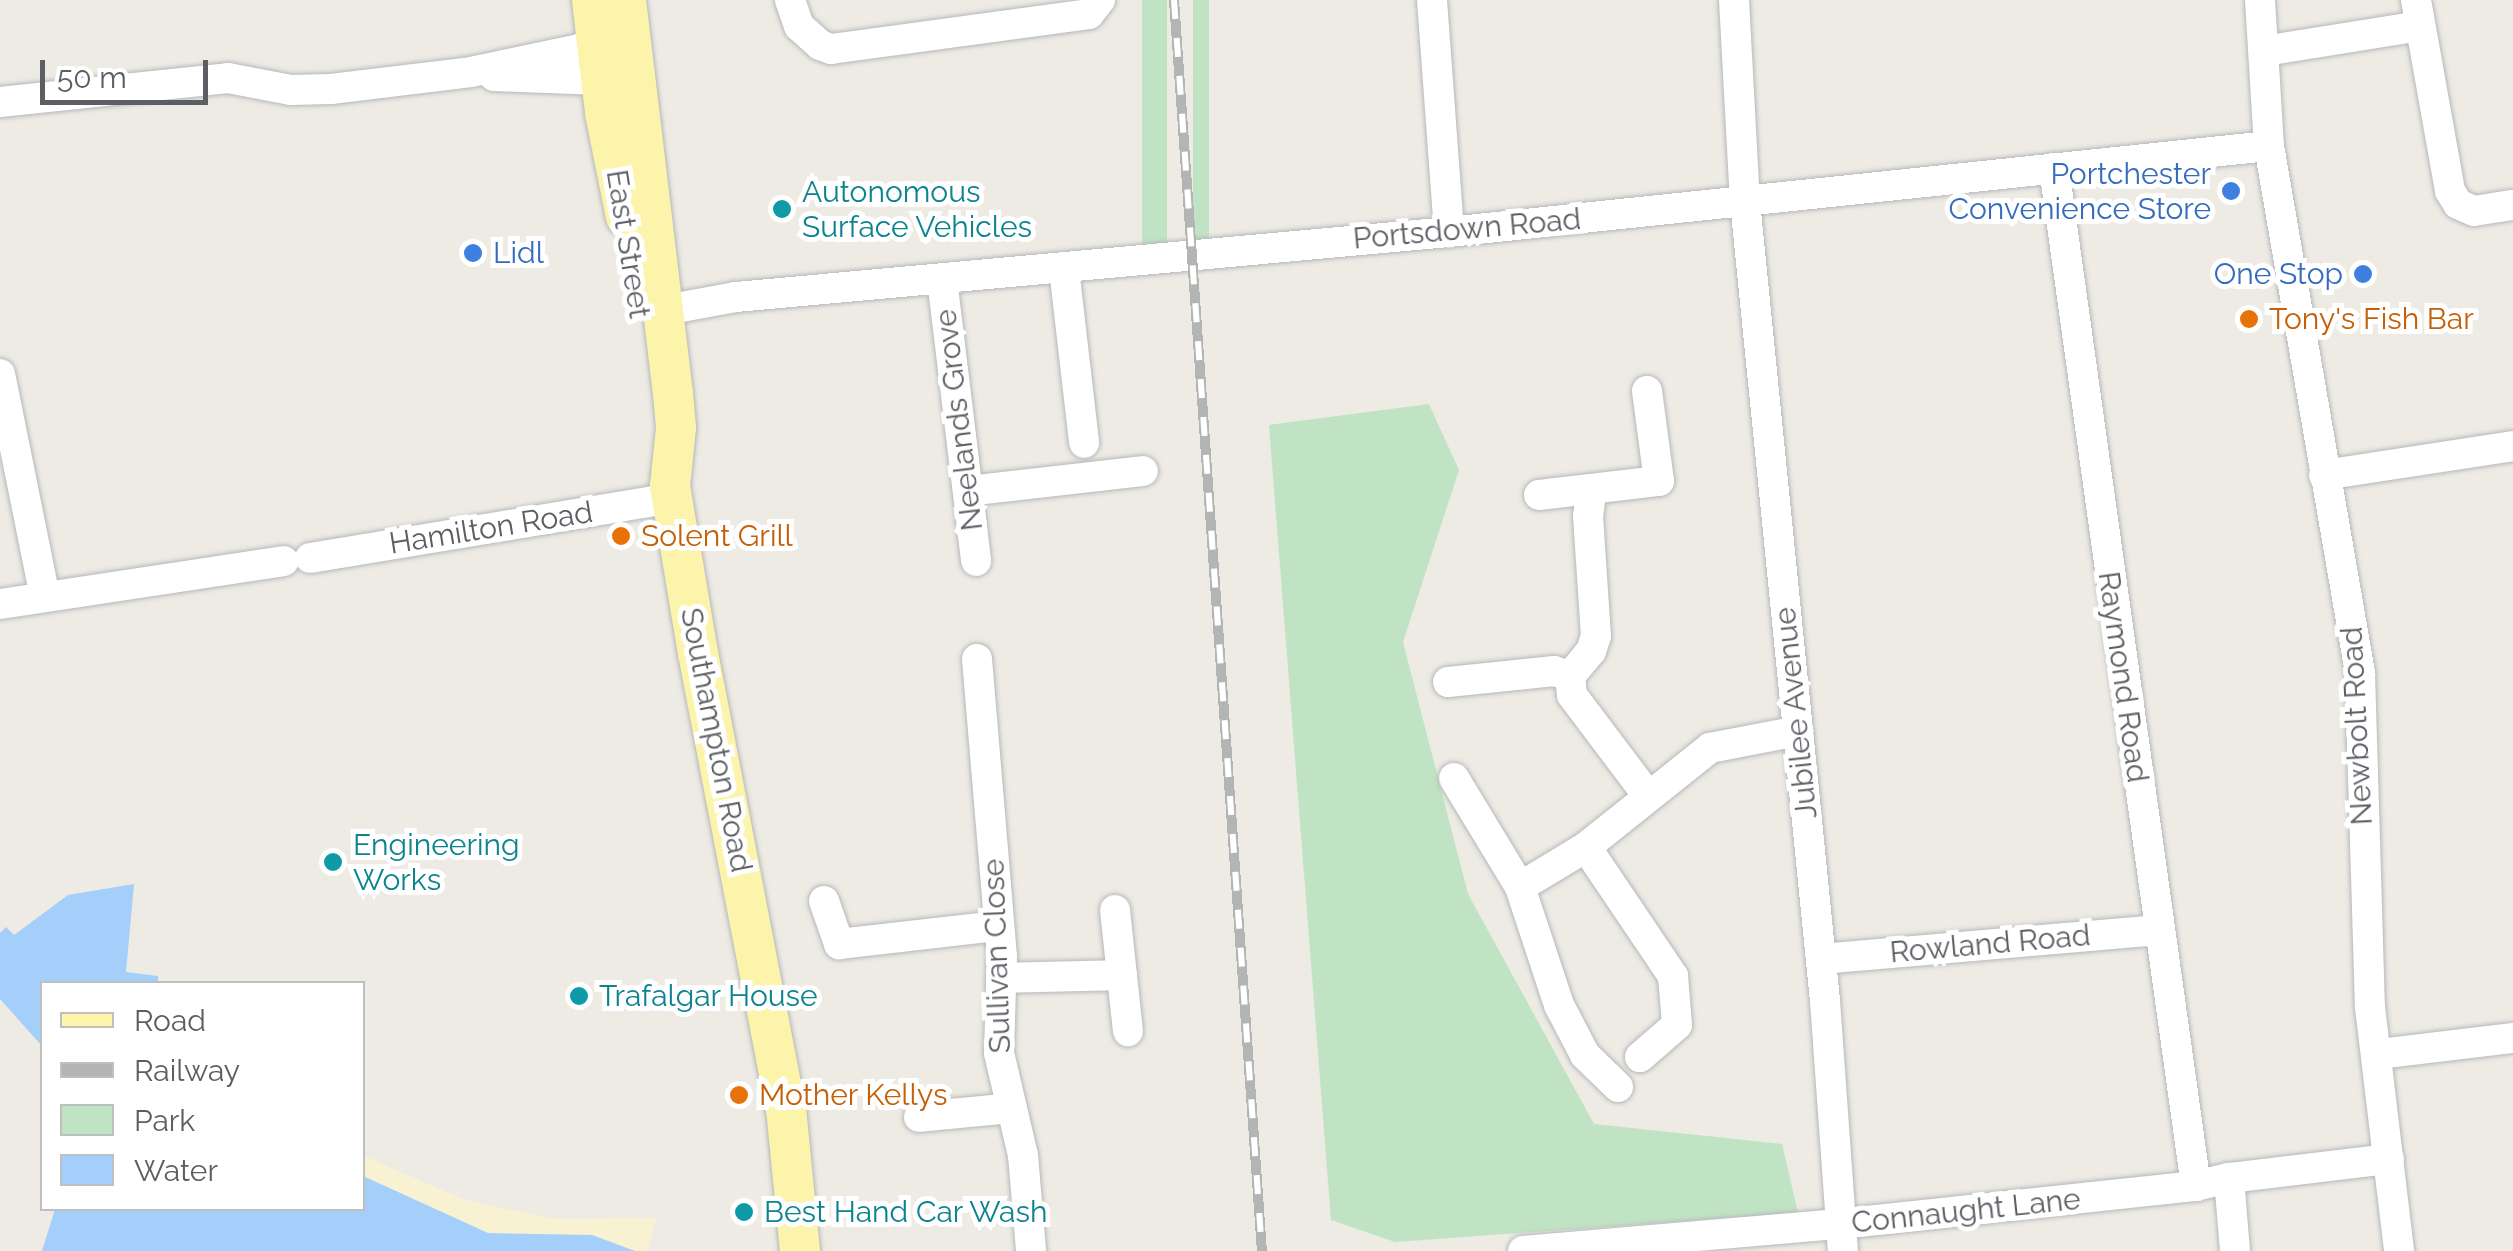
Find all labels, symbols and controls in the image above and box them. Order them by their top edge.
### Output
scale bar [45,40,212,102]
text: 50 m [57,60,127,95]
place label: Portchester Convenience Store [1948,156,2211,226]
street label: East Street [598,167,658,321]
place label: Autonomous Surface Vehicles [802,174,1033,244]
marker: Portchester Convenience Store [2220,180,2242,202]
marker: Autonomous Surface Vehicles [771,198,793,220]
street label: Portsdown Road [1351,201,1583,257]
place label: Lidl [493,235,544,271]
marker: Lidl [462,242,484,264]
place label: One Stop [2214,256,2343,292]
marker: One Stop [2352,263,2374,285]
place label: Tony's Fish Bar [2269,301,2474,337]
street label: Neelands Grove [928,307,990,533]
marker: Tony's Fish Bar [2238,308,2260,330]
street label: Hamilton Road [387,494,595,562]
place label: Solent Grill [641,518,793,554]
marker: Solent Grill [610,525,632,547]
street label: Raymond Road [2090,569,2156,785]
street label: Southampton Road [673,605,759,875]
street label: Jubilee Avenue [1767,605,1825,821]
street label: Newbolt Road [2334,626,2380,826]
place label: Engineering Works [353,827,519,898]
marker: Engineering Works [322,851,344,873]
street label: Sullivan Close [976,858,1018,1054]
street label: Rowland Road [1888,917,2092,971]
place label: Trafalgar House [599,978,818,1014]
legend [40,981,365,1211]
marker: Trafalgar House [568,985,590,1007]
text: Road [134,1003,206,1038]
text: Railway [134,1053,240,1088]
place label: Mother Kellys [759,1077,948,1113]
marker: Mother Kellys [728,1084,750,1106]
text: Park [134,1103,195,1138]
text: Water [134,1153,218,1188]
street label: Connaught Lane [1850,1181,2082,1241]
place label: Best Hand Car Wash [764,1194,1049,1230]
marker: Best Hand Car Wash [733,1201,755,1223]

